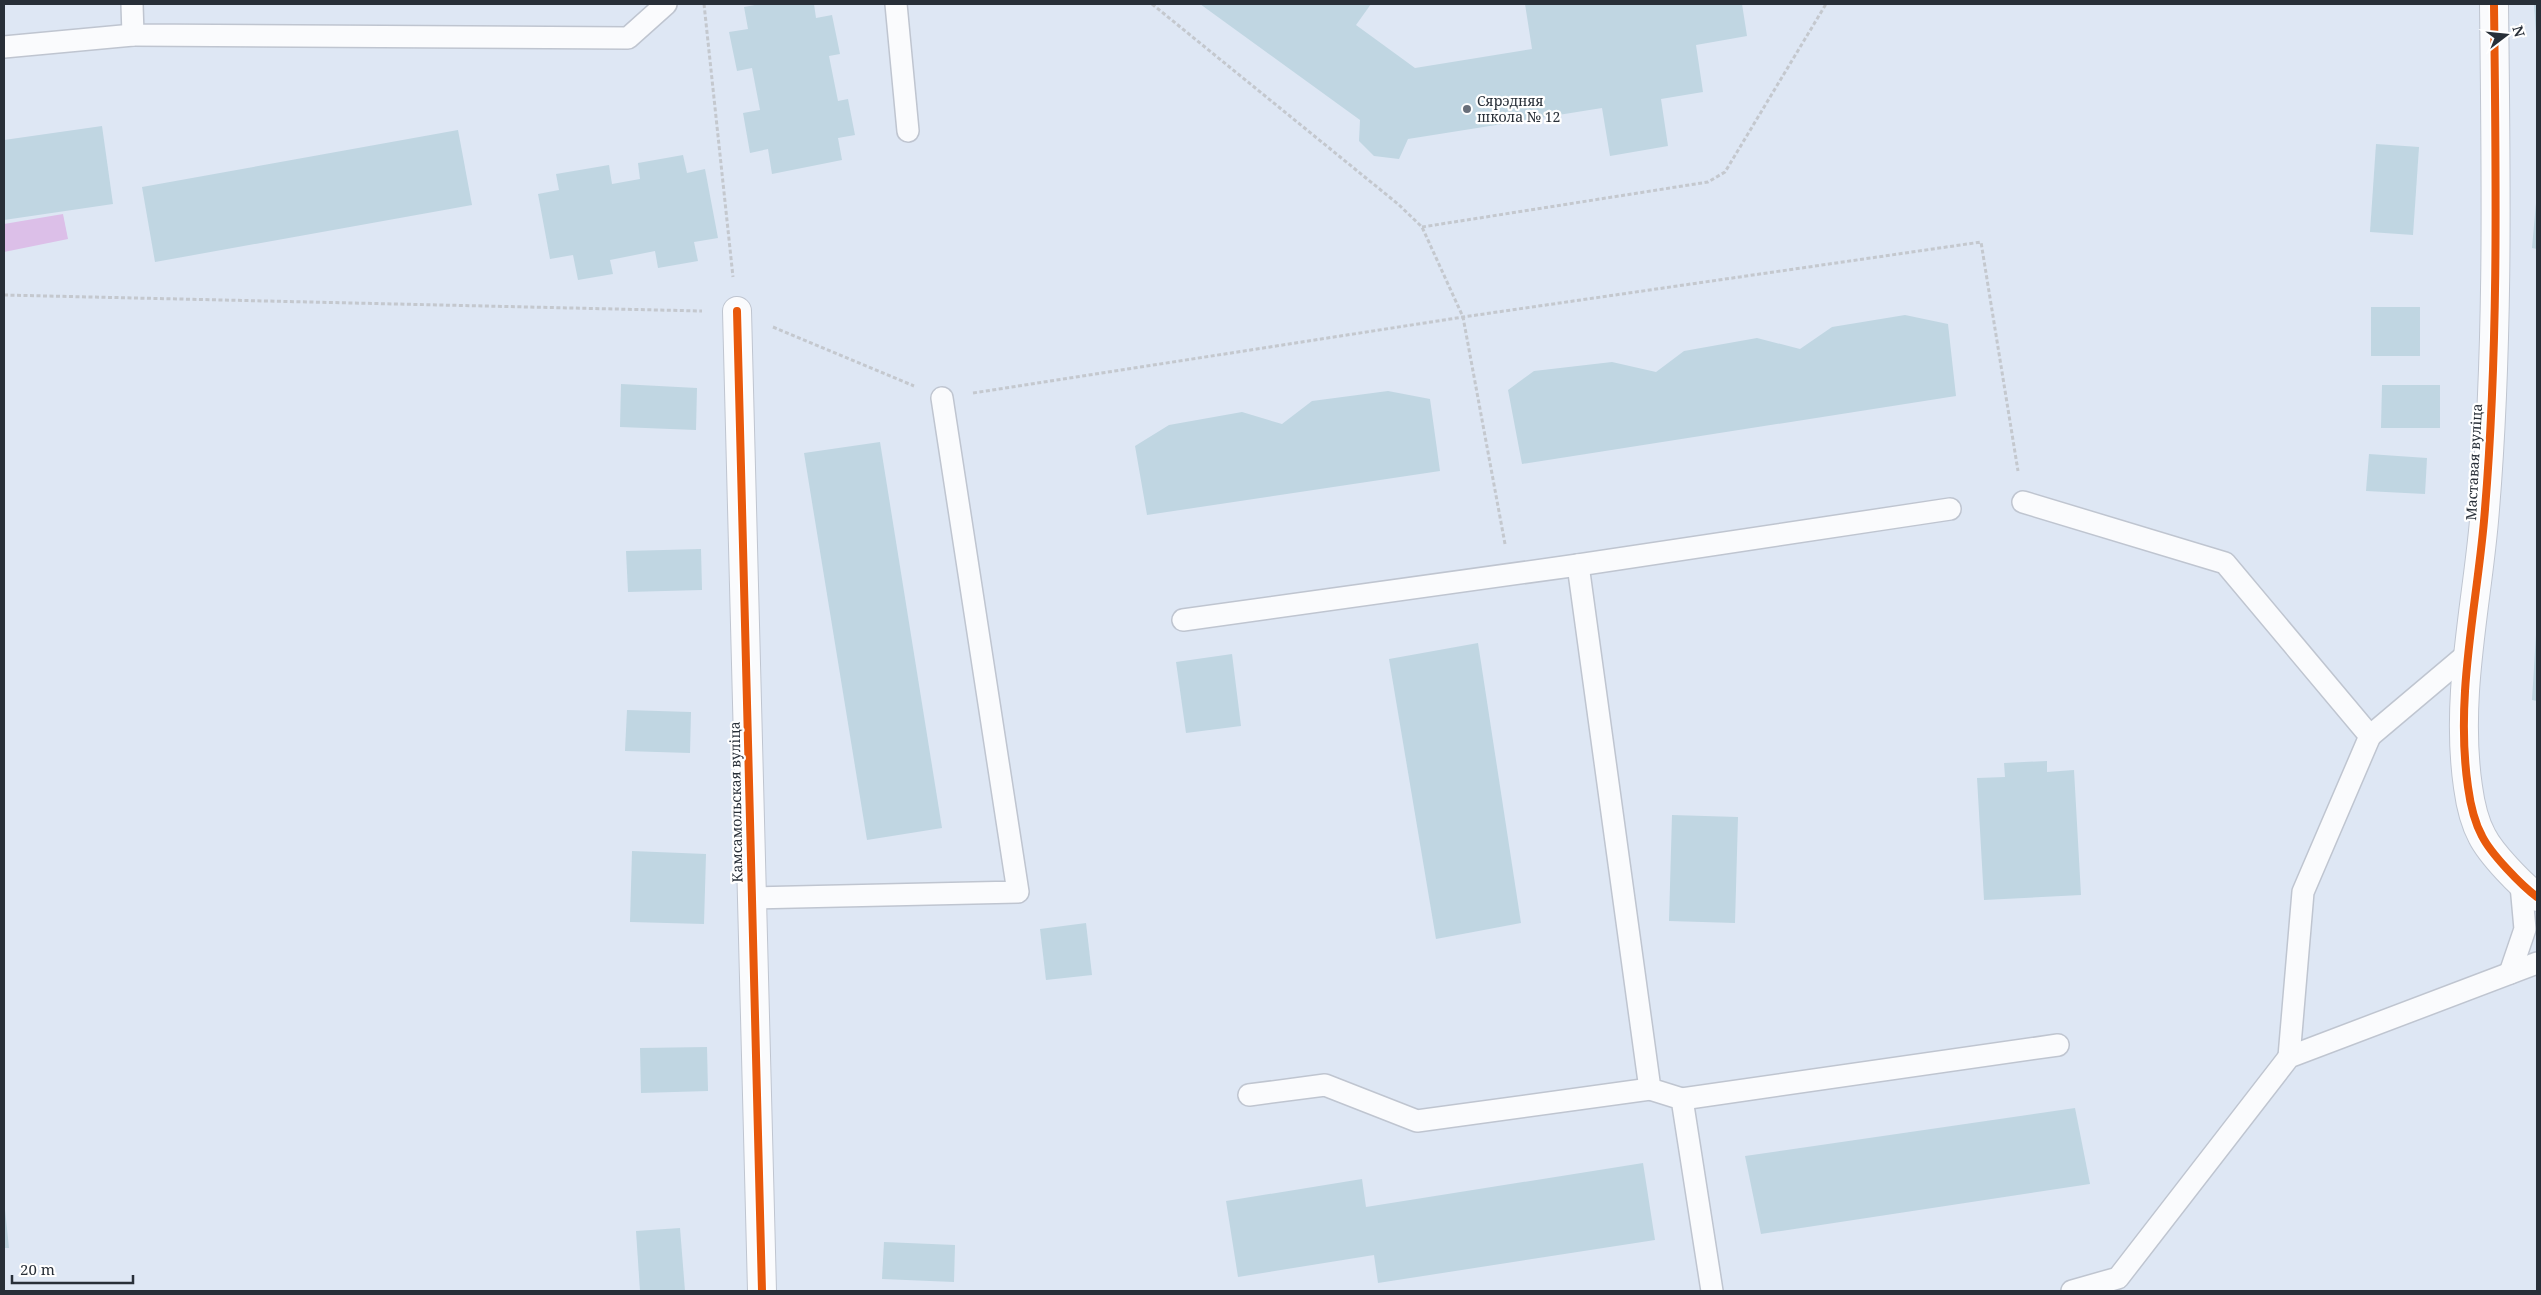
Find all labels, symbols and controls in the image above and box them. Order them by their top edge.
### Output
north arrow [2481,10,2531,60]
text: N [2508,23,2530,39]
place label: Сярэдняя школа № 12 [1477,91,1560,126]
marker: Сярэдняя школа № 12 [1461,103,1473,115]
street label: Маставая вуліца [2461,403,2486,521]
street label: Камсамольская вуліца [725,721,746,883]
scale bar [12,1252,134,1284]
text: 20 m [20,1259,55,1279]

